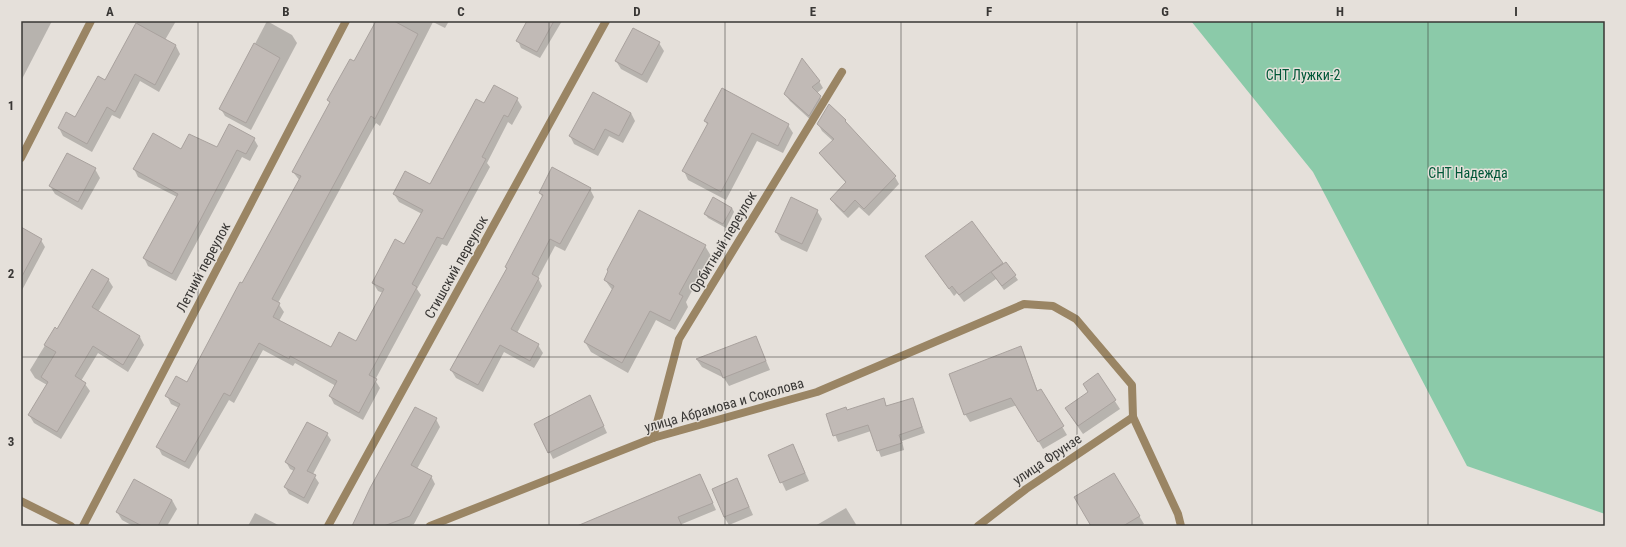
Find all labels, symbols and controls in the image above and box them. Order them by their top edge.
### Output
text: A [106,4,114,19]
text: B [282,4,290,19]
text: C [457,4,465,19]
text: D [633,4,641,19]
text: E [810,4,817,19]
text: F [986,4,992,19]
text: G [1161,4,1169,19]
text: H [1336,4,1344,19]
text: I [1514,4,1518,19]
park label: СНТ Лужки-2 [1266,67,1340,83]
text: 1 [8,98,14,113]
park label: СНТ Надежда [1428,165,1508,181]
street label: Орбитный переулок [686,188,760,296]
street label: Стишский переулок [421,213,491,321]
street label: Летний переулок [173,219,233,315]
text: 2 [8,266,15,281]
street label: улица Абрамова и Соколова [642,375,806,435]
street label: улица Фрунзе [1010,430,1085,488]
text: 3 [8,434,14,449]

